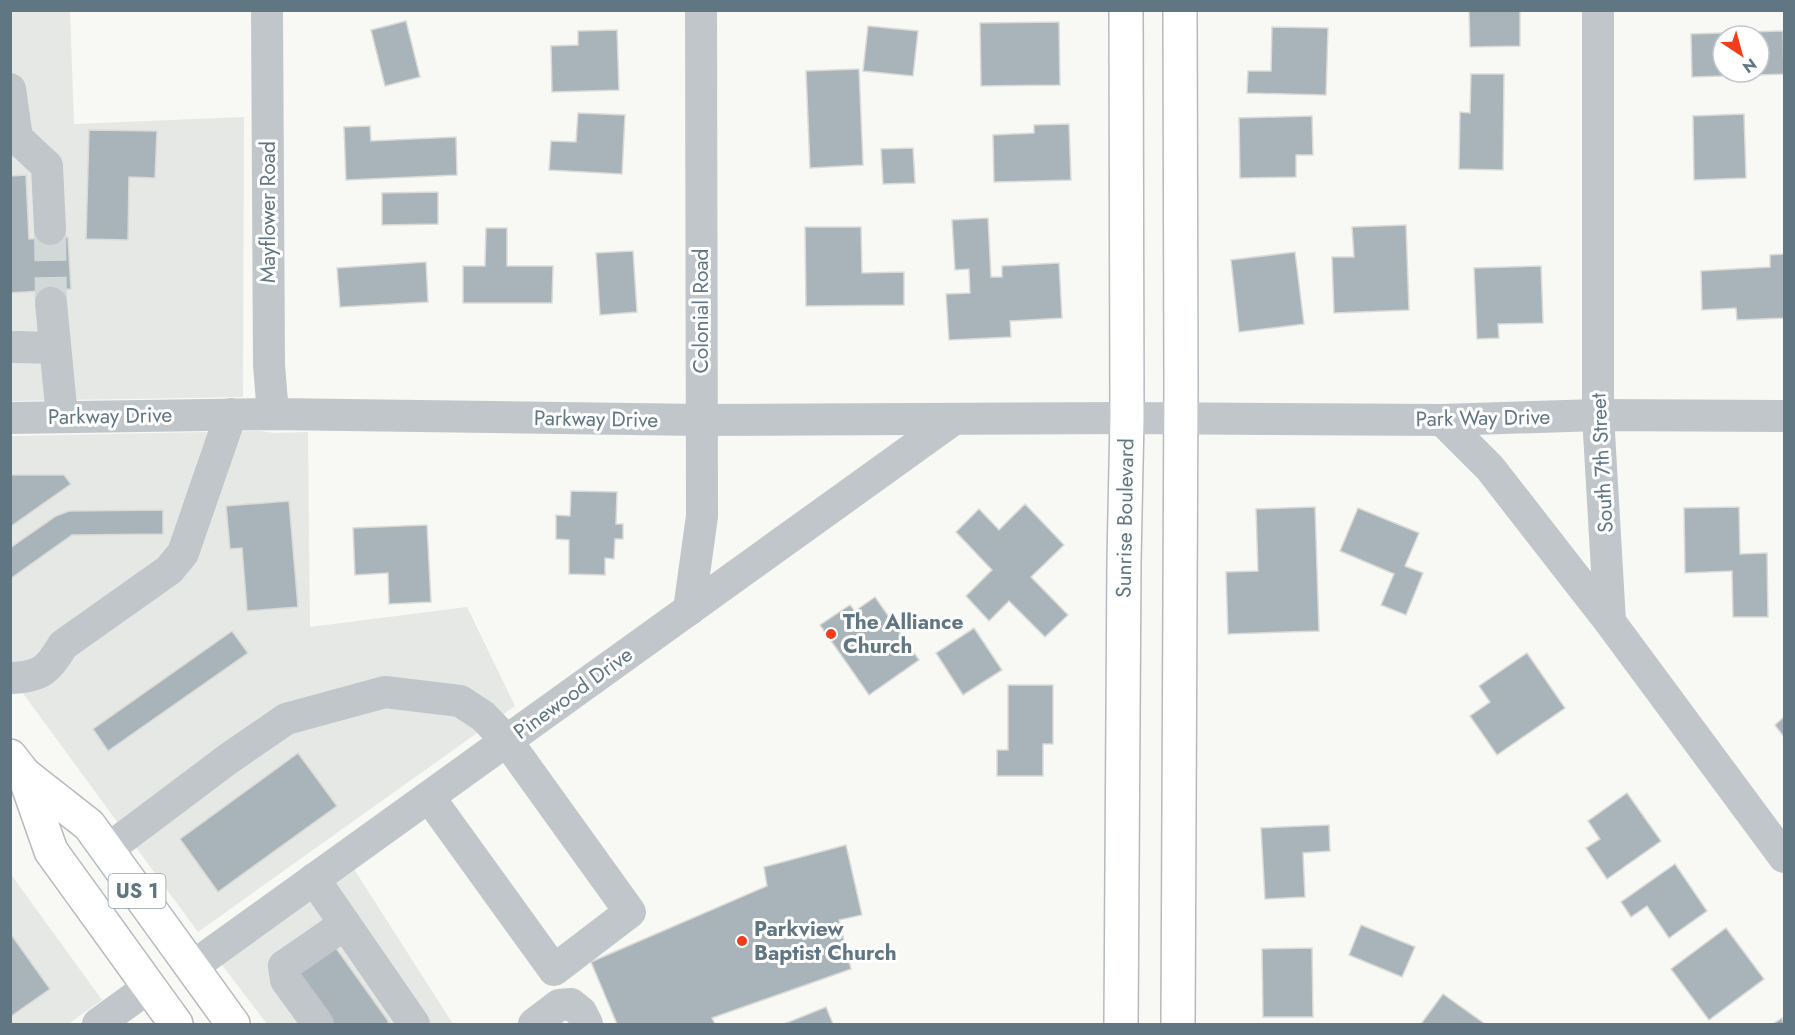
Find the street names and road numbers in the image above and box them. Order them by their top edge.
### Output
street label: Mayflower Road [253,141,283,283]
street label: Colonial Road [686,248,716,374]
street label: South 7th Street [1583,392,1621,534]
street label: Parkway Drive [48,400,173,432]
street label: Park Way Drive [1415,402,1551,434]
street label: Parkway Drive [534,403,659,435]
street label: Sunrise Boulevard [1109,438,1141,598]
street label: Pinewood Drive [507,640,639,746]
road number: US 1 [108,874,166,908]

